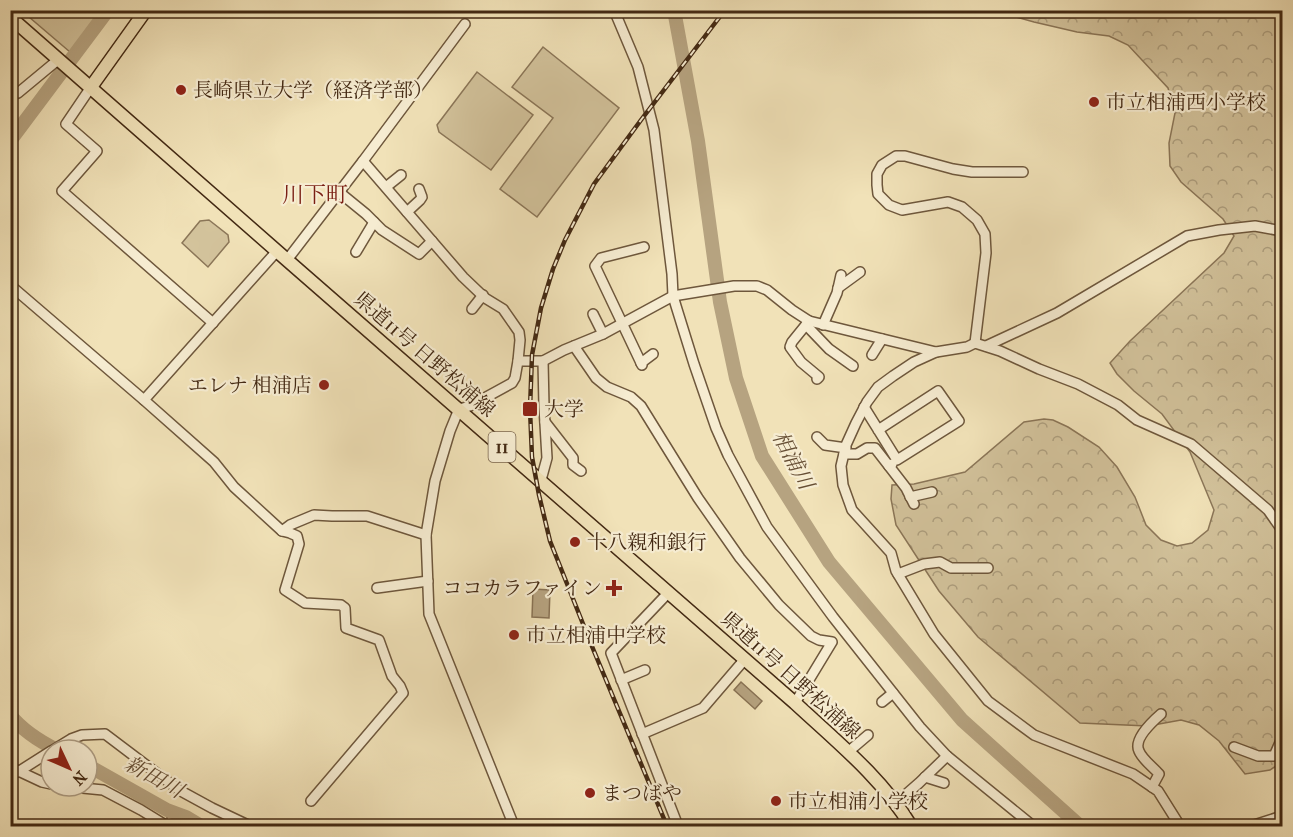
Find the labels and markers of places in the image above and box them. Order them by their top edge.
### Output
place label: 長崎県立大学（経済学部） [193,79,433,102]
marker: 長崎県立大学（経済学部） [174,83,188,97]
place label: 市立相浦西小学校 [1106,91,1266,114]
marker: 市立相浦西小学校 [1087,95,1101,109]
place label: エレナ 相浦店 [188,374,312,397]
marker: エレナ 相浦店 [317,378,331,392]
place label: 大学 [544,398,584,421]
marker: 大学 [521,400,539,418]
place label: 十八親和銀行 [587,531,707,554]
marker: 十八親和銀行 [568,535,582,549]
place label: ココカラファイン [442,577,602,600]
marker: ココカラファイン [607,581,621,595]
place label: 市立相浦中学校 [526,624,666,647]
marker: 市立相浦中学校 [507,628,521,642]
place label: まつばや [602,782,682,805]
marker: まつばや [583,786,597,800]
place label: 市立相浦小学校 [788,790,928,813]
marker: 市立相浦小学校 [769,794,783,808]

